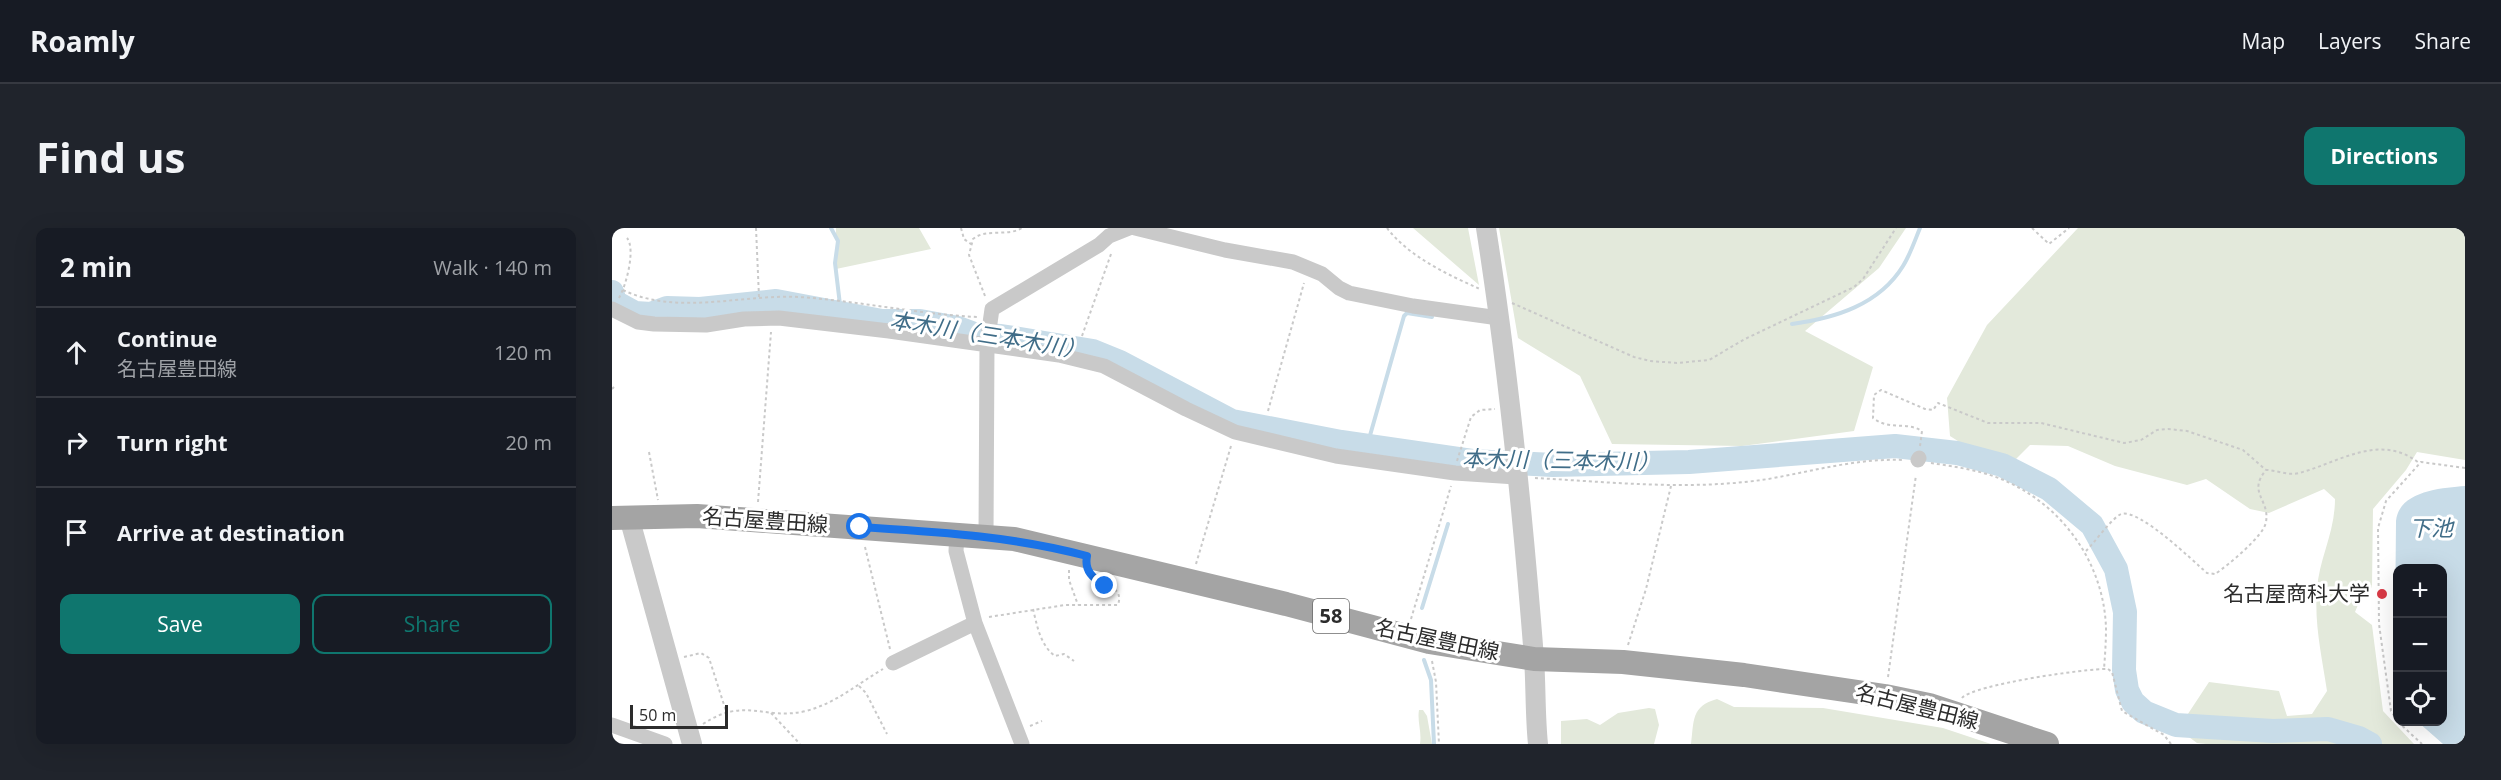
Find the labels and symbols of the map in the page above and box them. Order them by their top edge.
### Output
water label: 本木川（三本木川） [888,304,1088,364]
water label: 本木川（三本木川） [1462,442,1660,476]
street label: 名古屋豊田線 [701,502,829,538]
water label: 下池 [2409,512,2455,542]
route start [846,513,872,539]
route end [1091,572,1117,598]
place label: 名古屋商科大学 [2223,579,2370,607]
marker: 名古屋商科大学 [2375,587,2389,601]
road number: 58 [1313,599,1349,633]
street label: 名古屋豊田線 [1373,612,1502,666]
street label: 名古屋豊田線 [1853,677,1982,735]
scale bar [630,702,728,730]

